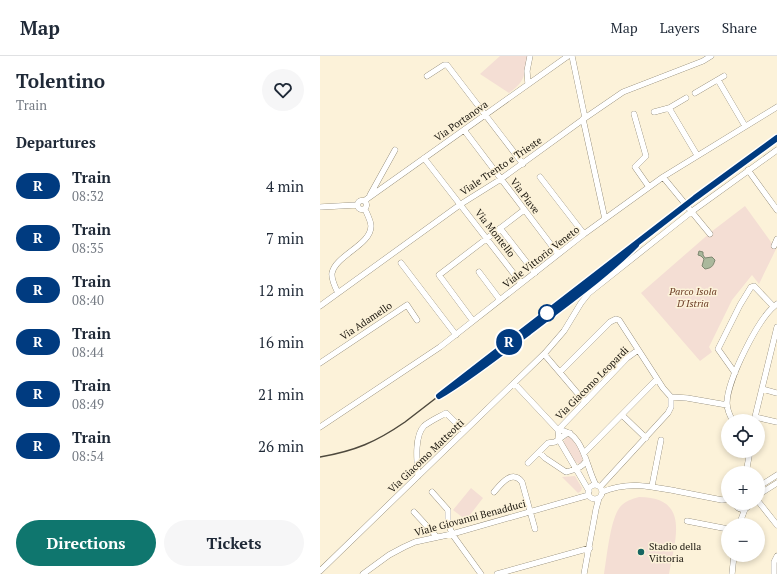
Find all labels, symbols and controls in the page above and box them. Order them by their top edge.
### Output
text: Map [20,15,60,40]
text: Map [611,18,638,37]
text: Layers [660,18,700,37]
text: Share [722,18,757,37]
text: Tolentino [16,68,105,93]
button: heart [262,69,304,111]
text: Train [16,96,47,114]
street label: Via Portanova [432,98,490,144]
text: Departures [16,132,96,152]
street label: Viale Trento e Trieste [458,134,544,198]
text: Train [72,167,111,187]
text: R [33,176,43,195]
text: 4 min [266,176,304,196]
street label: Via Piave [507,176,543,216]
text: 08:32 [72,187,104,205]
street label: Via Montello [472,206,518,260]
text: Train [72,219,111,239]
street label: Viale Vittorio Veneto [500,223,582,291]
text: R [33,228,43,247]
text: 7 min [266,228,304,248]
text: 08:35 [72,239,104,257]
text: Train [72,271,111,291]
text: R [33,280,43,299]
text: 12 min [258,280,304,300]
park label: Parco Isola D'Istria [668,285,717,310]
text: 08:40 [72,291,104,309]
street label: Via Adamello [338,299,395,343]
unlabelled marker [538,304,556,322]
text: Train [72,323,111,343]
line badge: R [496,329,522,355]
text: R [33,332,43,351]
text: 16 min [258,332,304,352]
text: R [504,332,514,351]
text: 08:44 [72,343,104,361]
street label: Via Giacomo Leopardi [553,344,631,422]
text: Train [72,375,111,395]
text: R [33,384,43,403]
text: 21 min [258,384,304,404]
text: 08:49 [72,395,104,413]
map controls [721,414,765,562]
button: locate [721,414,765,458]
street label: Via Giacomo Matteotti [385,416,467,496]
text: Train [72,427,111,447]
text: R [33,436,43,455]
text: 26 min [258,436,304,456]
text: 08:54 [72,447,104,465]
button: + [721,466,765,510]
street label: Viale Giovanni Benadduci [413,497,527,539]
button: − [721,518,765,562]
button: Directions [16,520,156,566]
button: Tickets [164,520,304,566]
place label: Stadio della Vittoria [649,540,701,565]
marker: Stadio della Vittoria [636,547,646,557]

